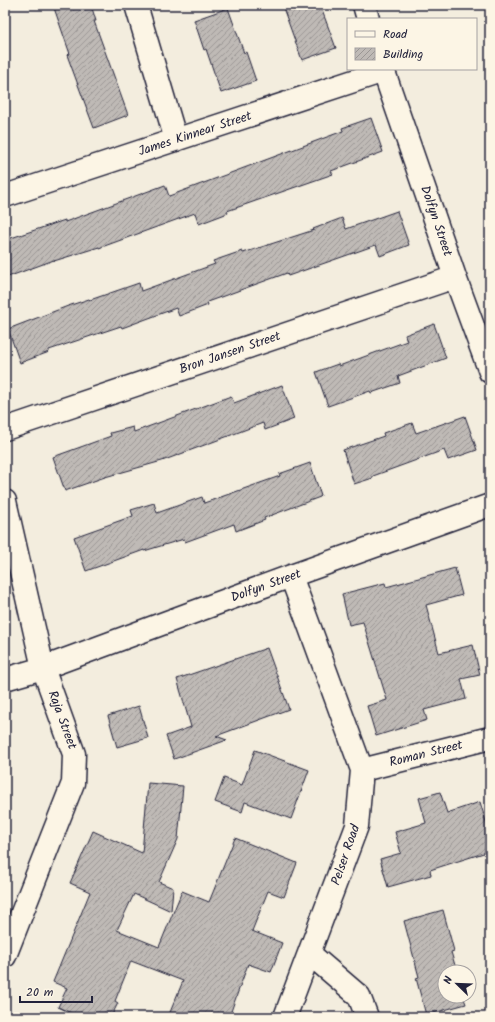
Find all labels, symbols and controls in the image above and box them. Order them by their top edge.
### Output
legend [347,18,477,70]
text: Road [383,25,408,44]
text: Building [383,45,423,64]
street label: James Kinnear Street [136,105,255,162]
street label: Dolfyn Street [414,183,458,260]
street label: Bron Jansen Street [176,325,285,380]
street label: Dolfyn Street [228,563,305,608]
street label: Raja Street [42,688,83,753]
street label: Roman Street [387,735,466,773]
street label: Pelser Road [326,821,366,888]
north arrow [437,964,477,1004]
text: N [439,974,458,987]
scale bar [20,978,92,1004]
text: 20 m [26,983,54,1002]

